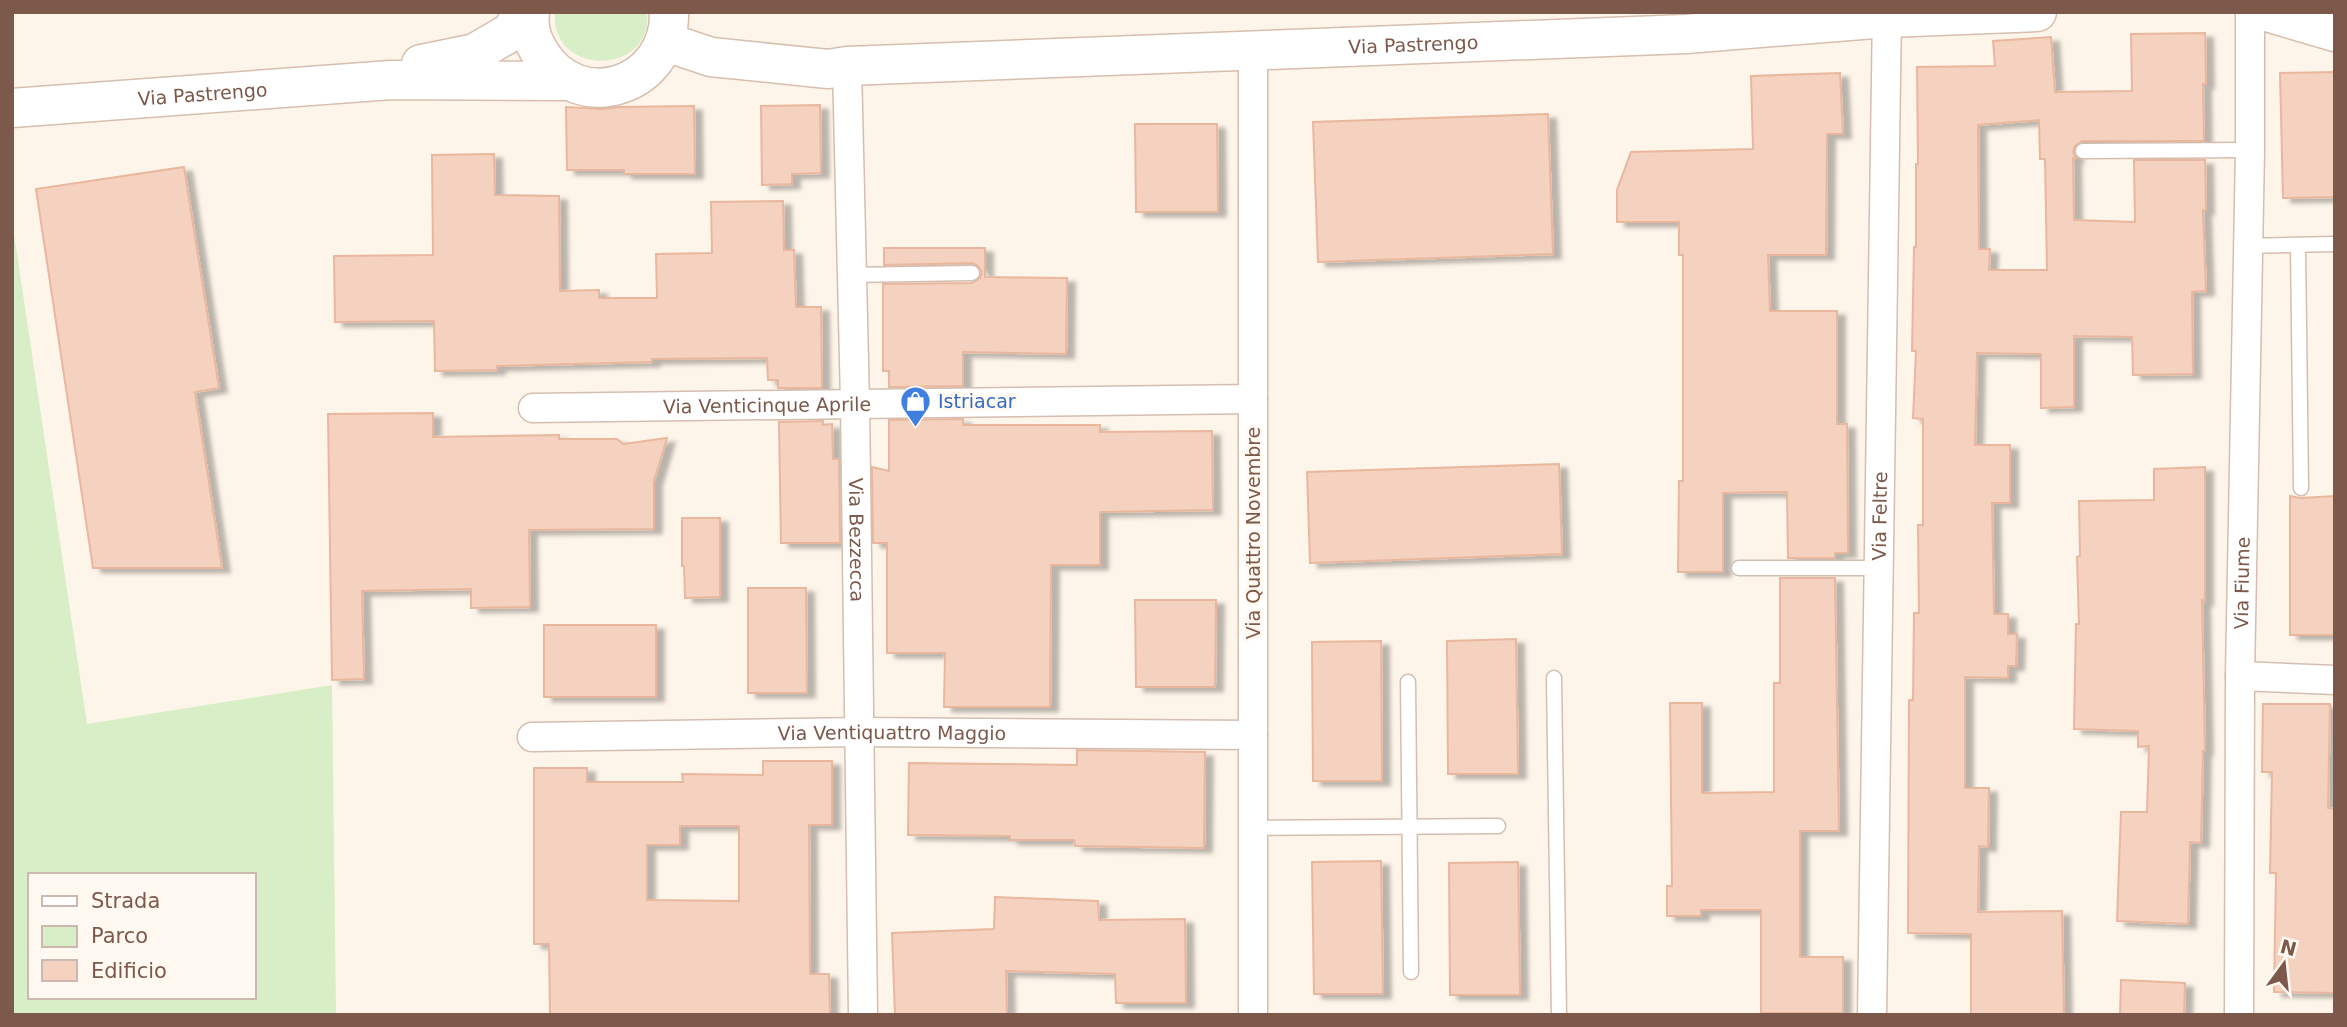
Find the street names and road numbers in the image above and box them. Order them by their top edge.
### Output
street label: Via Pastrengo [1348,31,1479,58]
street label: Via Pastrengo [137,78,268,110]
street label: Via Venticinque Aprile [663,393,871,417]
street label: Via Quattro Novembre [1242,427,1264,639]
street label: Via Feltre [1868,471,1891,561]
street label: Via Bezzecca [845,477,869,602]
street label: Via Fiume [2230,536,2254,630]
street label: Via Ventiquattro Maggio [778,721,1006,744]

